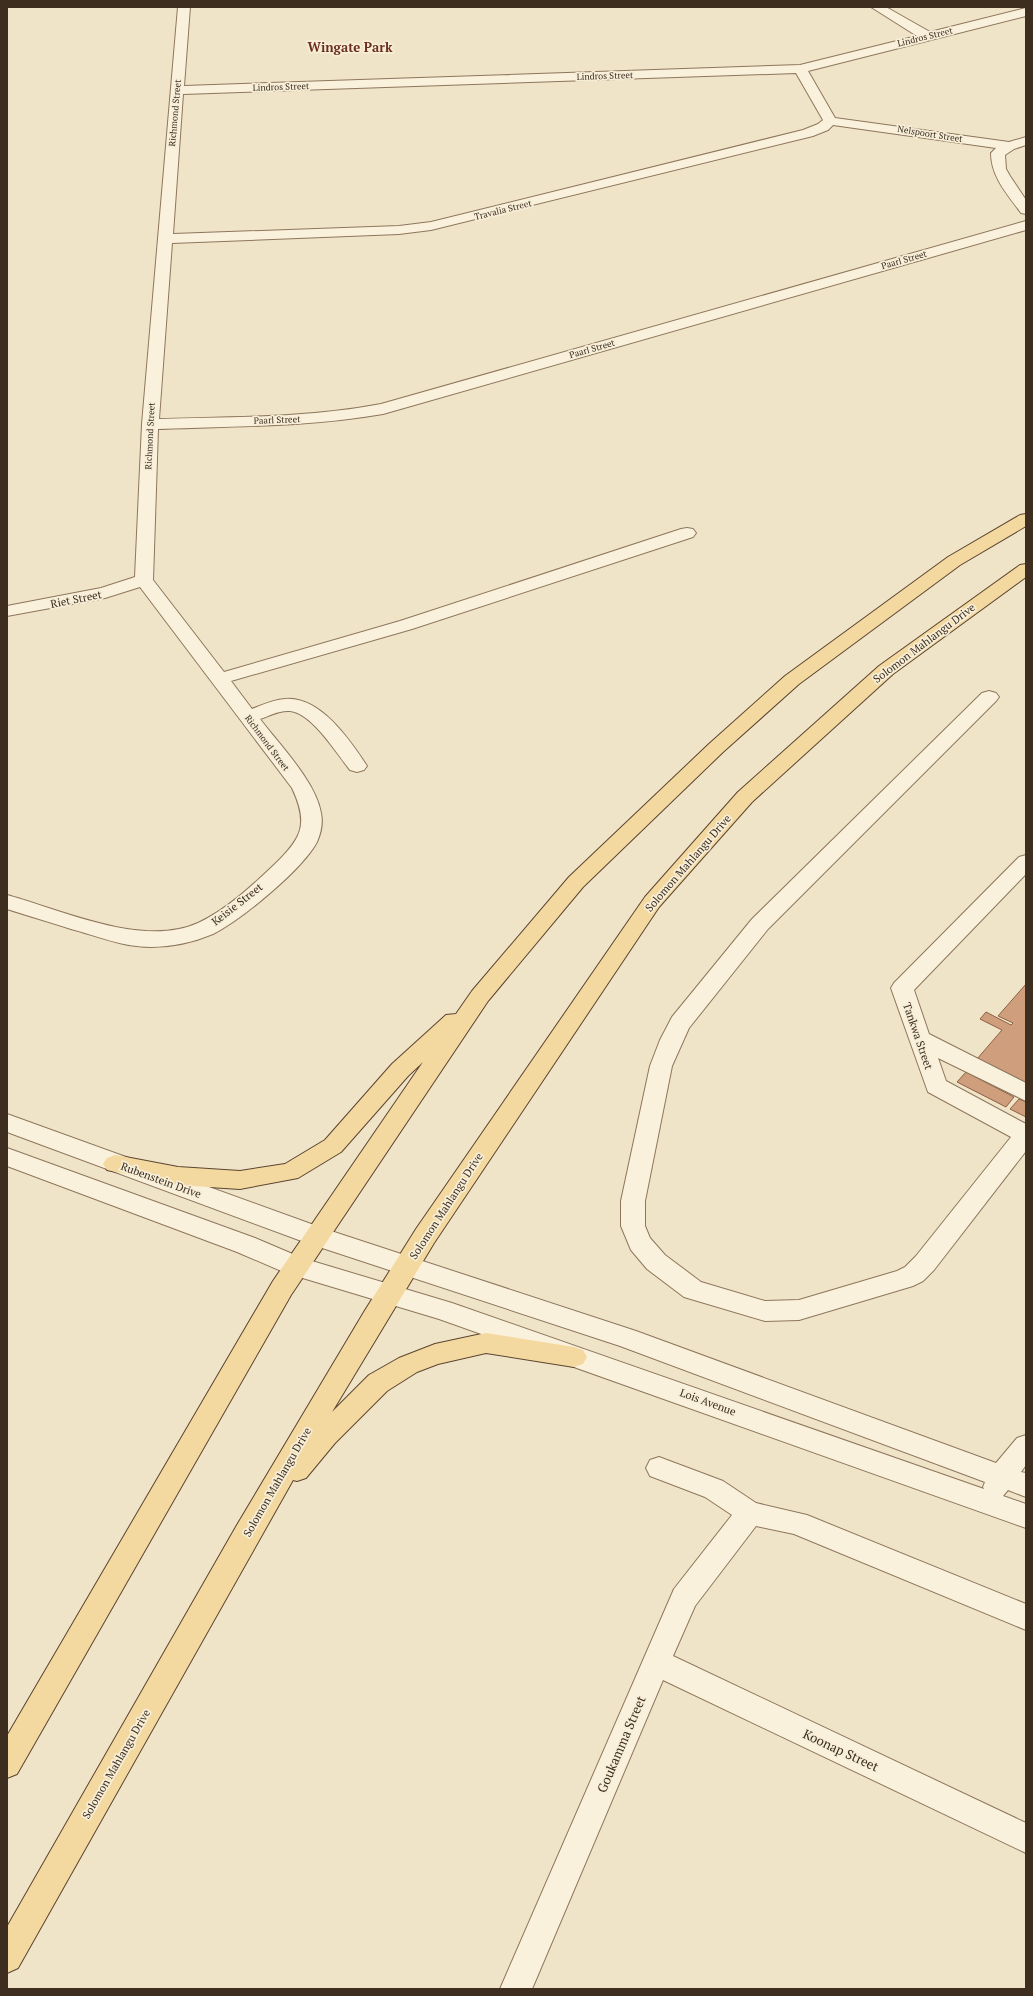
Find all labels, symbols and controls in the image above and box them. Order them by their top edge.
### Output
street label: Lindros Street [896,24,955,50]
district label: Wingate Park [307,38,393,56]
street label: Lindros Street [577,69,634,83]
street label: Richmond Street [166,78,184,147]
street label: Lindros Street [253,80,310,94]
street label: Nelspoort Street [897,123,964,145]
street label: Travalia Street [473,197,534,223]
street label: Paarl Street [880,248,929,272]
street label: Paarl Street [568,337,617,361]
street label: Richmond Street [142,401,158,470]
street label: Paarl Street [253,413,301,427]
street label: Riet Street [49,587,103,611]
street label: Solomon Mahlangu Drive [870,600,978,686]
street label: Richmond Street [242,713,292,774]
street label: Solomon Mahlangu Drive [642,811,734,914]
street label: Keisie Street [209,880,265,928]
street label: Tankwa Street [900,1001,936,1071]
street label: Solomon Mahlangu Drive [406,1150,486,1262]
street label: Rubenstein Drive [119,1159,204,1201]
street label: Lois Avenue [678,1385,738,1419]
street label: Solomon Mahlangu Drive [240,1424,314,1539]
street label: Goukamma Street [592,1693,650,1795]
street label: Solomon Mahlangu Drive [79,1706,153,1821]
street label: Koonap Street [800,1725,882,1775]

